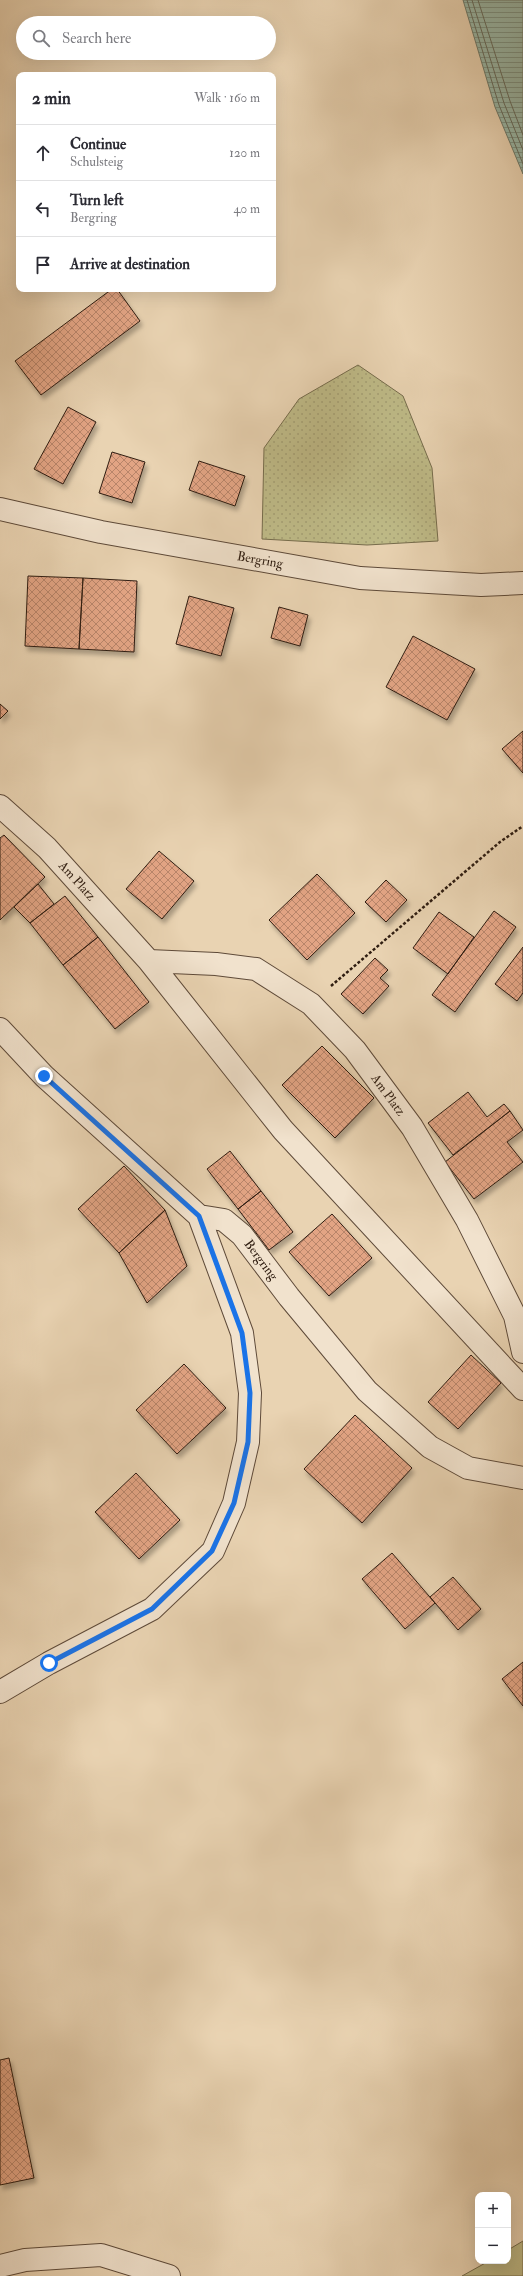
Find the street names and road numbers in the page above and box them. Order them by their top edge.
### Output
street label: Bergring [236,548,285,572]
street label: Am Platz [54,857,99,905]
street label: Am Platz [367,1070,409,1120]
street label: Bergring [241,1237,282,1284]

